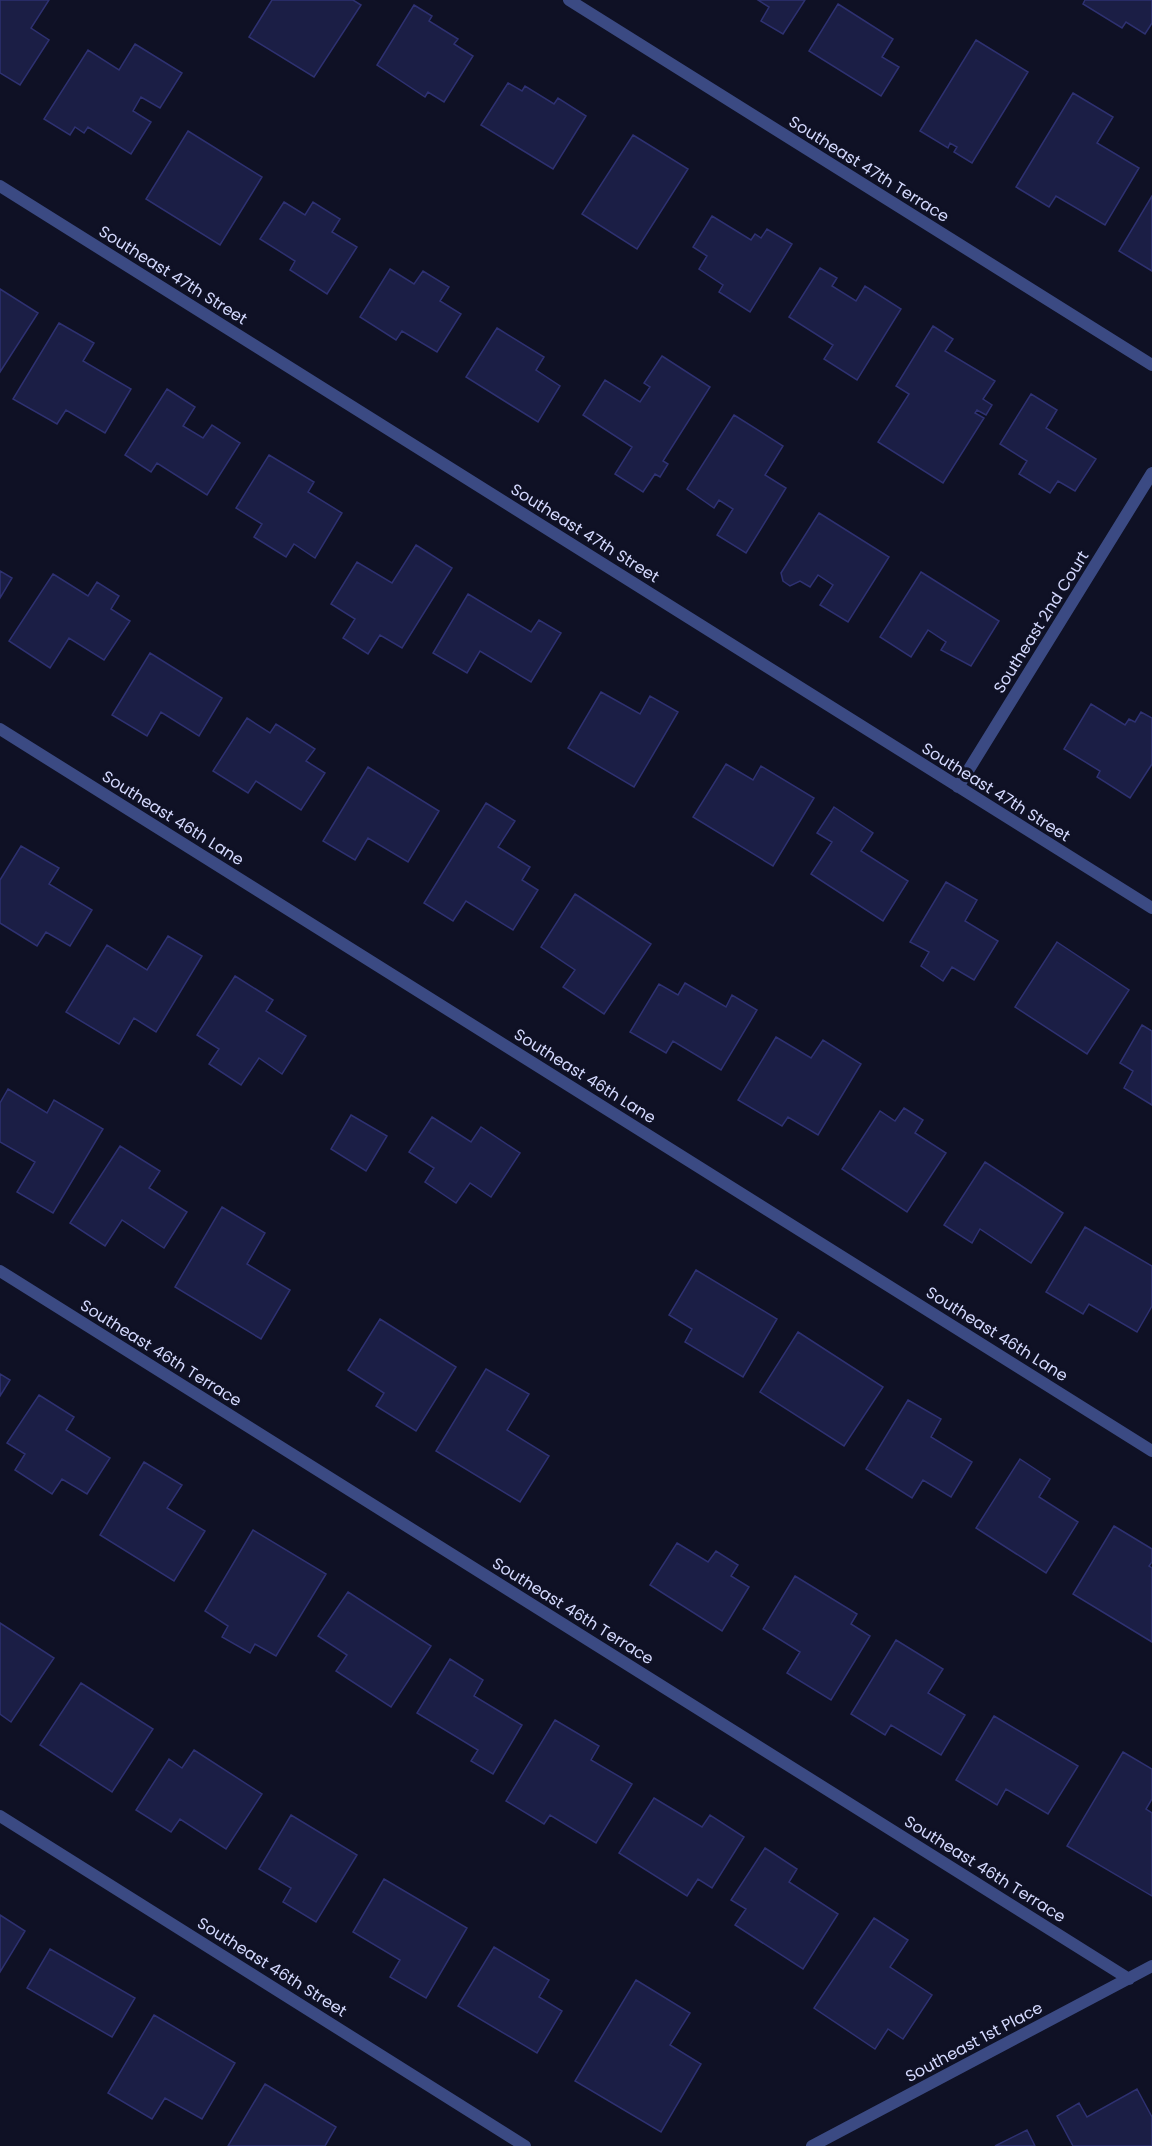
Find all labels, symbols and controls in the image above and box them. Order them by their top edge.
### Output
street label: Southeast 47th Terrace [784,110,954,228]
street label: Southeast 47th Street [94,220,252,330]
street label: Southeast 47th Street [506,478,664,588]
street label: Southeast 2nd Court [988,546,1094,698]
street label: Southeast 47th Street [917,737,1075,847]
street label: Southeast 46th Lane [98,765,249,871]
street label: Southeast 46th Lane [510,1023,661,1129]
street label: Southeast 46th Lane [922,1281,1073,1387]
street label: Southeast 46th Terrace [76,1294,246,1412]
street label: Southeast 46th Terrace [488,1552,658,1670]
street label: Southeast 46th Terrace [900,1810,1070,1928]
street label: Southeast 46th Street [193,1912,351,2023]
street label: Southeast 1st Place [901,1996,1047,2088]

